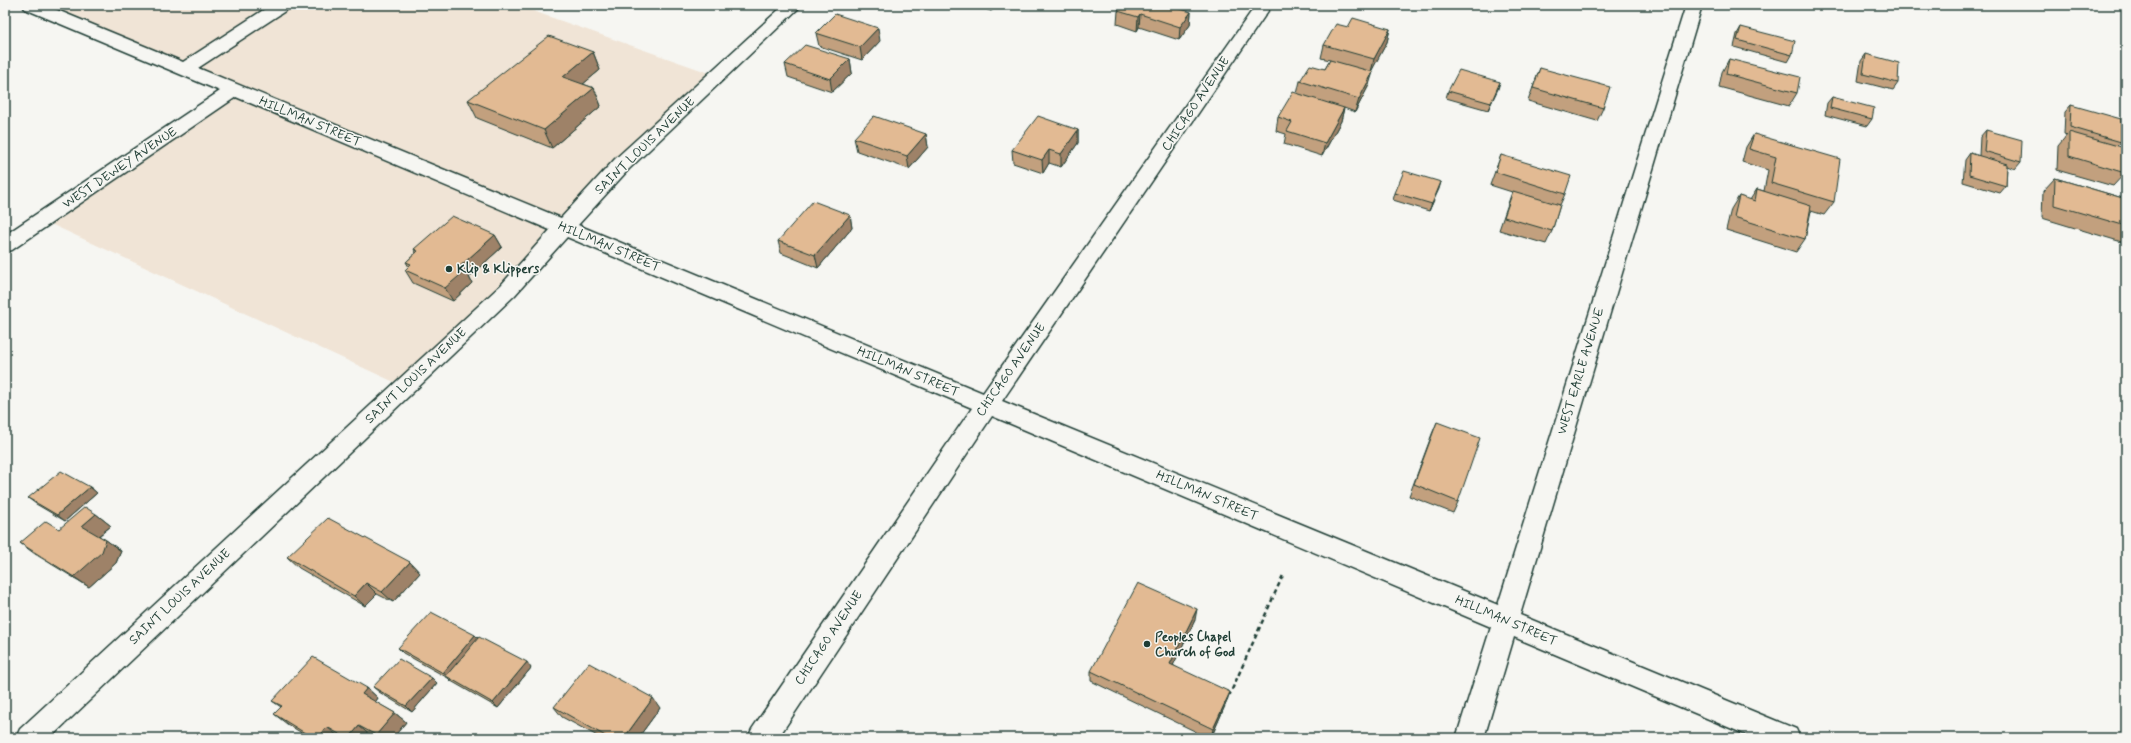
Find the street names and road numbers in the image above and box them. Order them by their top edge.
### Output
street label: CHICAGO AVENUE [1158,53,1234,155]
street label: HILLMAN STREET [256,93,364,151]
street label: SAINT LOUIS AVENUE [591,93,699,198]
street label: WEST DEWEY AVENUE [59,123,181,213]
street label: HILLMAN STREET [555,218,663,276]
street label: WEST EARLE AVENUE [1554,305,1608,437]
street label: CHICAGO AVENUE [972,320,1050,420]
street label: SAINT LOUIS AVENUE [361,324,471,428]
street label: HILLMAN STREET [854,343,962,401]
street label: HILLMAN STREET [1153,467,1261,525]
street label: SAINT LOUIS AVENUE [125,545,235,649]
street label: CHICAGO AVENUE [791,587,867,689]
street label: HILLMAN STREET [1452,592,1560,650]

